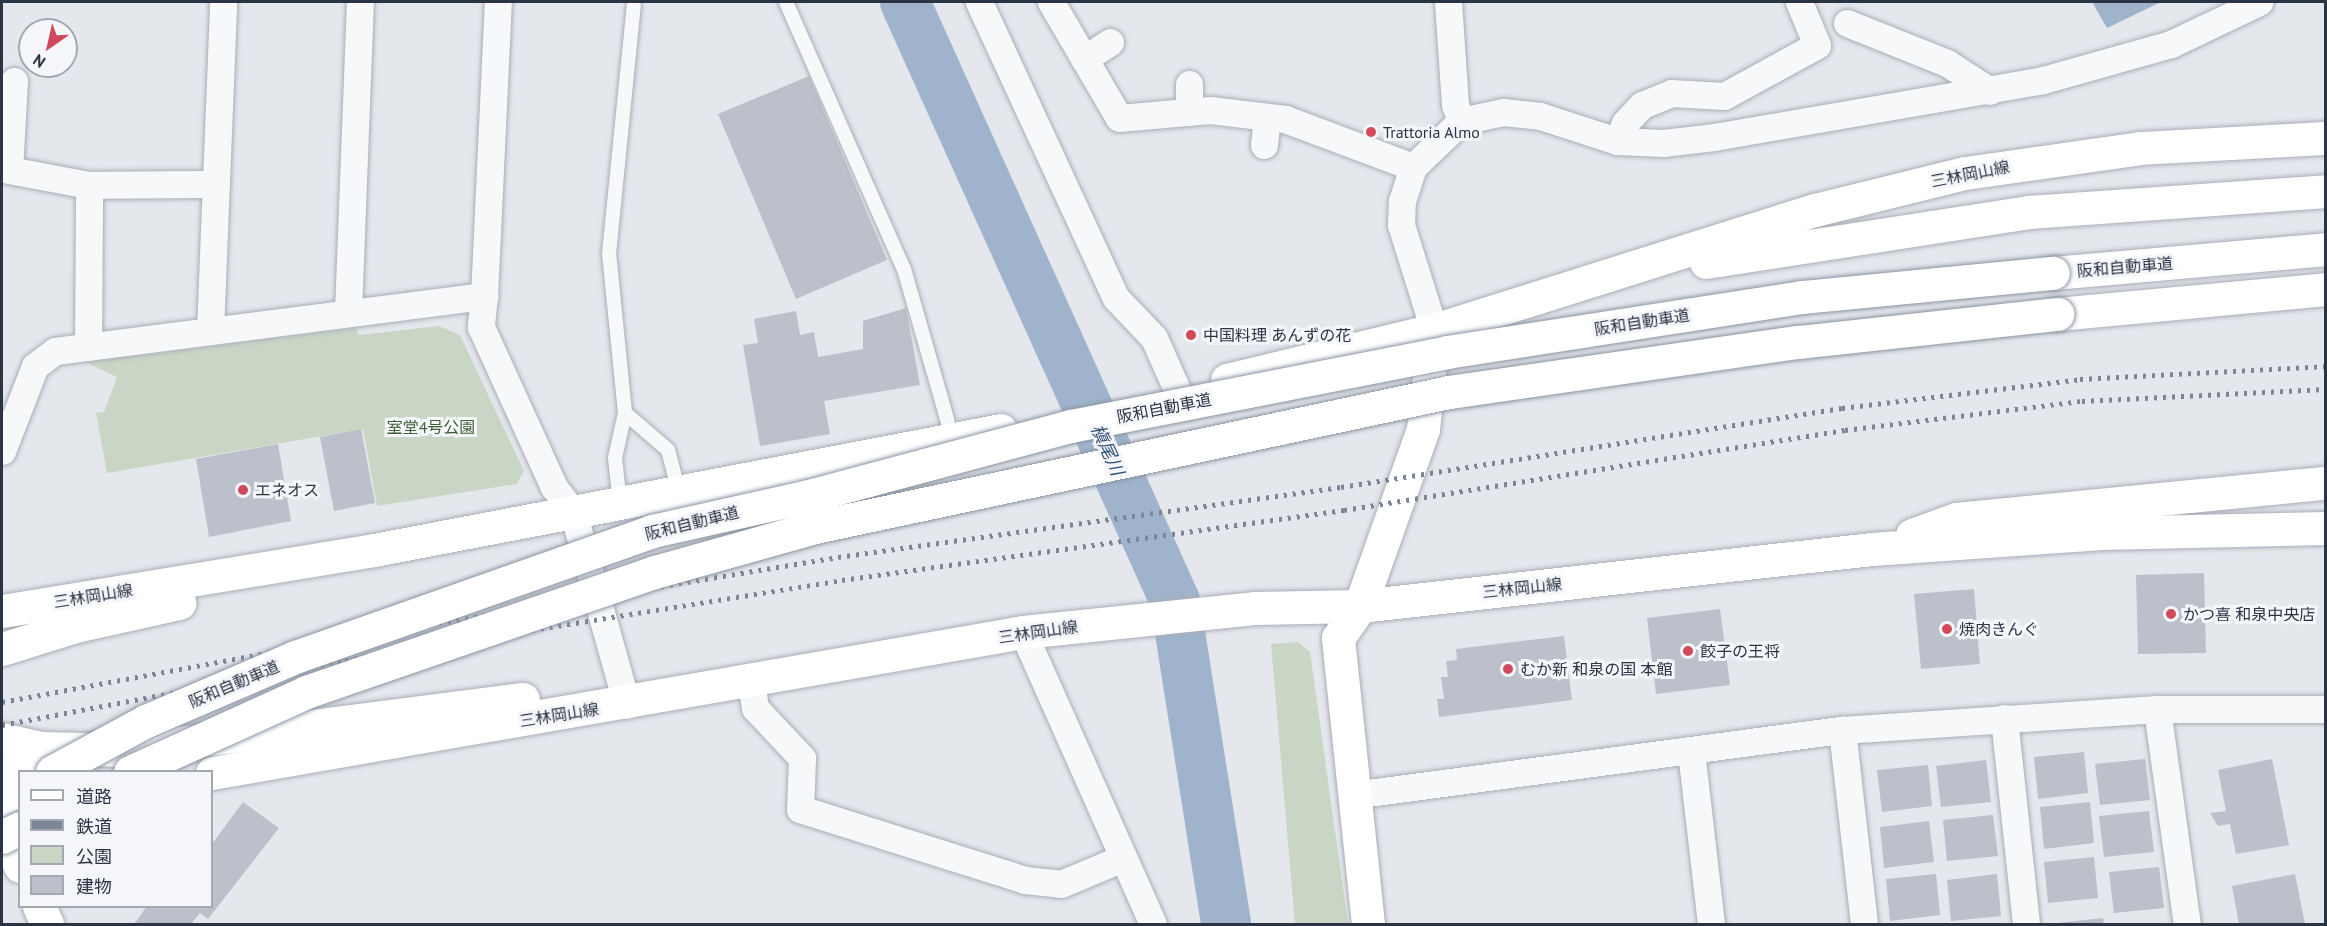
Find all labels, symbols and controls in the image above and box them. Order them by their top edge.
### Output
north arrow [18,18,78,78]
text: N [29,50,49,72]
place label: Trattoria Almo [1383,122,1480,142]
marker: Trattoria Almo [1364,125,1378,139]
street label: 三林岡山線 [1929,157,2011,191]
street label: 阪和自動車道 [2076,253,2174,281]
street label: 阪和自動車道 [1593,305,1691,339]
place label: 中国料理 あんずの花 [1203,325,1351,345]
marker: 中国料理 あんずの花 [1184,328,1198,342]
street label: 阪和自動車道 [1115,389,1213,427]
park label: 室堂4号公園 [387,417,475,437]
water label: 槇尾川 [1086,421,1128,479]
place label: エネオス [255,480,319,500]
marker: エネオス [236,483,250,497]
street label: 阪和自動車道 [643,502,741,544]
street label: 三林岡山線 [1481,574,1563,602]
street label: 三林岡山線 [52,580,134,612]
place label: かつ喜 和泉中央店 [2183,604,2315,624]
marker: かつ喜 和泉中央店 [2164,607,2178,621]
street label: 三林岡山線 [997,617,1079,647]
place label: 焼肉きんぐ [1959,619,2039,639]
marker: 焼肉きんぐ [1940,622,1954,636]
place label: 餃子の王将 [1700,641,1780,661]
marker: 餃子の王将 [1681,644,1695,658]
street label: 阪和自動車道 [186,656,282,712]
place label: むか新 和泉の国 本館 [1520,659,1673,679]
marker: むか新 和泉の国 本館 [1501,662,1515,676]
street label: 三林岡山線 [518,699,600,731]
legend [18,770,213,908]
text: 道路 [76,785,112,808]
text: 鉄道 [76,815,112,838]
text: 公園 [76,845,112,868]
text: 建物 [76,875,112,898]

